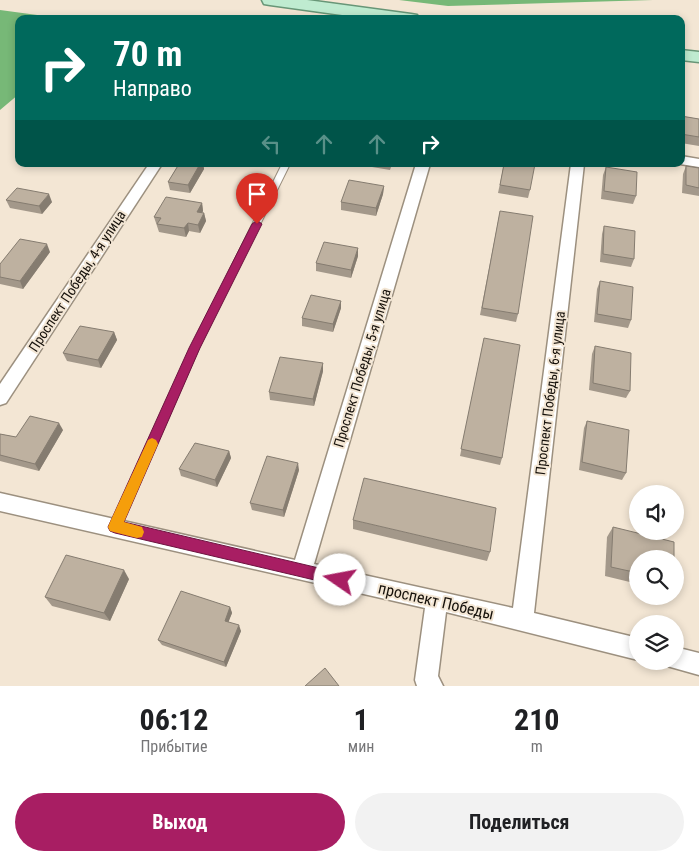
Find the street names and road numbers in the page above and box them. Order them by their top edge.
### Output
street label: Проспект Победы, 4-я улица [25,207,129,355]
street label: Проспект Победы, 5-я улица [330,287,394,449]
street label: Проспект Победы, 6-я улица [532,310,568,476]
street label: проспект Победы [376,578,496,624]

